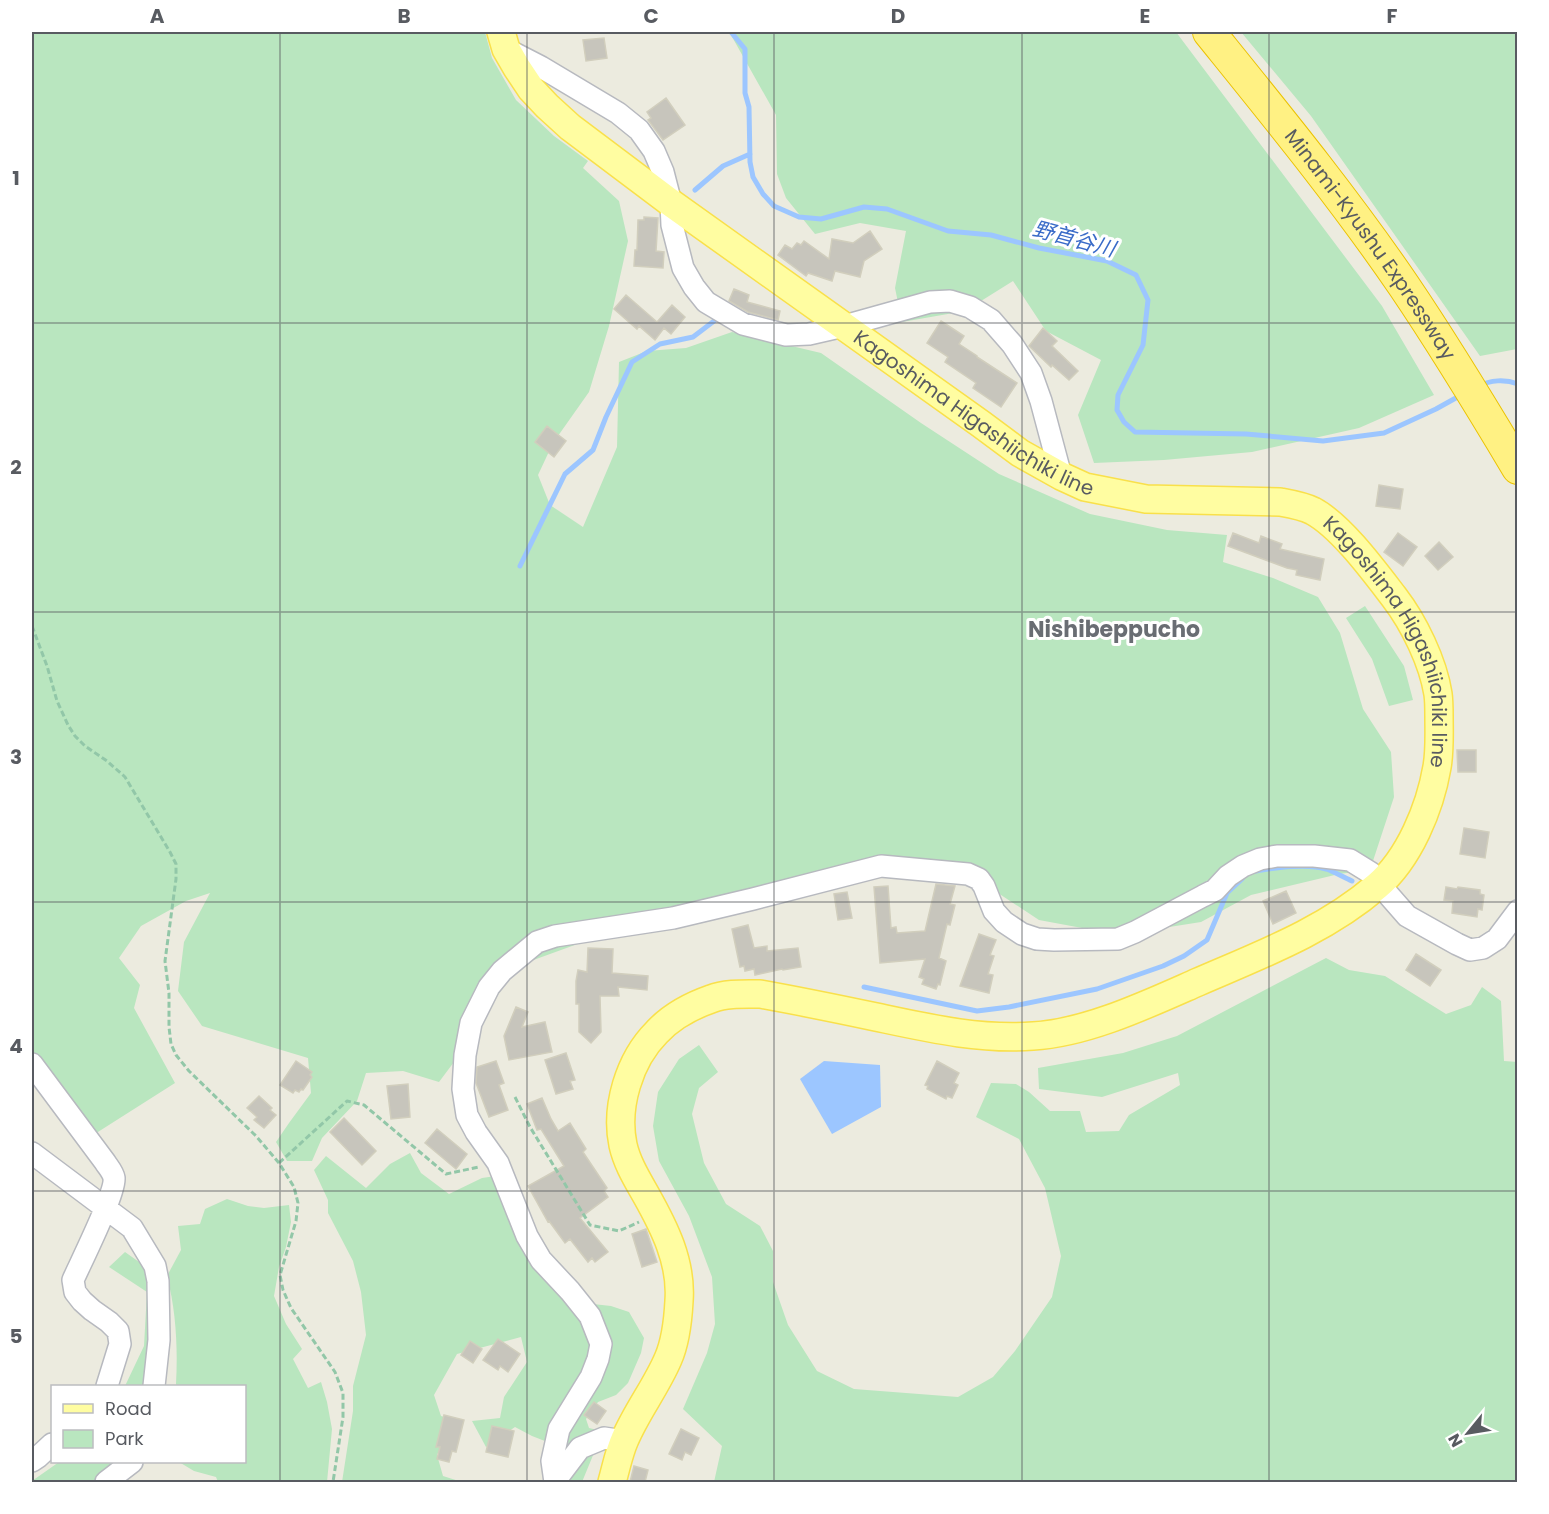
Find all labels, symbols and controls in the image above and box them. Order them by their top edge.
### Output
text: A [150,2,165,30]
text: B [397,2,411,30]
text: C [643,2,659,30]
text: D [891,2,905,30]
text: E [1140,2,1150,30]
text: F [1387,2,1398,30]
street label: Minami-Kyushu Expressway [1278,123,1463,365]
text: 1 [12,164,20,192]
water label: 野首谷川 [1030,214,1120,264]
street label: Kagoshima Higashiichiki line [848,323,1096,502]
text: 2 [10,453,22,481]
street label: Kagoshima Higashiichiki line [1317,509,1453,769]
district label: Nishibeppucho [1028,614,1200,645]
text: 3 [10,743,22,771]
text: 4 [9,1032,23,1060]
text: 5 [10,1322,23,1350]
legend [51,1385,246,1463]
text: Road [105,1396,152,1421]
north arrow [1438,1403,1498,1463]
text: Park [105,1426,144,1451]
text: N [1442,1429,1468,1451]

